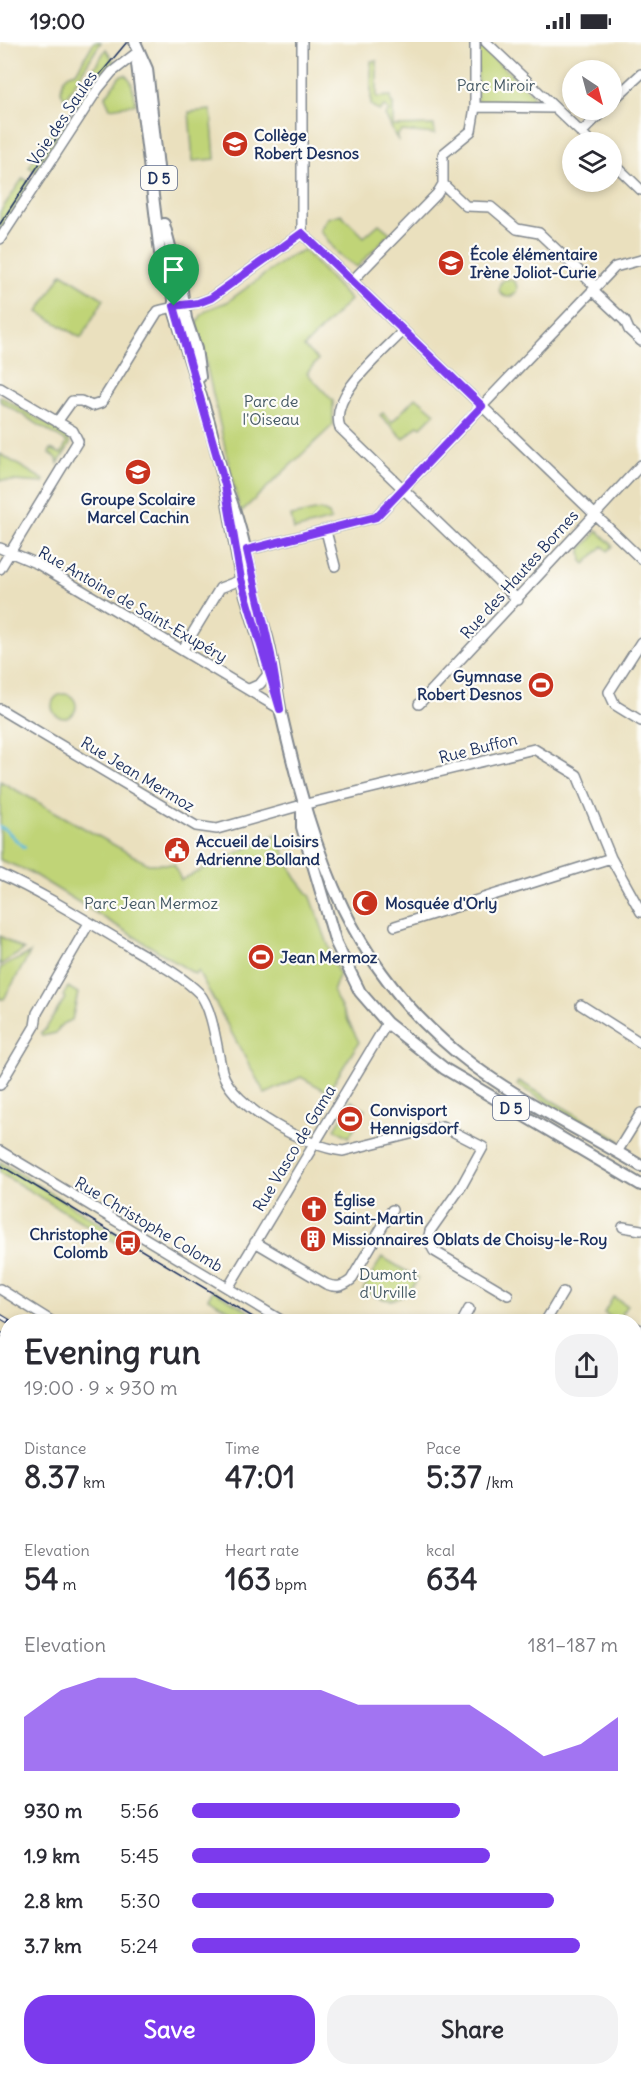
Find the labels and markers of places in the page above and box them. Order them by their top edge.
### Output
place label: Collège Robert Desnos [254,125,359,163]
school or university icon: Collège Robert Desnos [220,129,250,159]
pin [148,244,199,306]
place label: École élémentaire Irène Joliot-Curie [470,244,598,282]
school or university icon: École élémentaire Irène Joliot-Curie [436,248,466,278]
school or university icon: Groupe Scolaire Marcel Cachin [123,457,153,487]
place label: Groupe Scolaire Marcel Cachin [81,489,196,527]
place label: Gymnase Robert Desnos [417,666,522,704]
sports icon: Gymnase Robert Desnos [526,670,556,700]
place label: Accueil de Loisirs Adrienne Bolland [196,831,320,869]
public building icon: Accueil de Loisirs Adrienne Bolland [162,835,192,865]
mosque icon: Mosquée d'Orly [350,888,380,918]
place label: Mosquée d'Orly [385,893,497,914]
sports icon: Jean Mermoz [246,942,276,972]
place label: Jean Mermoz [280,947,378,967]
place label: Convisport Hennigsdorf [370,1100,459,1139]
sports icon: Convisport Hennigsdorf [335,1104,365,1134]
place label: Église Saint-Martin [334,1190,423,1228]
church icon: Église Saint-Martin [299,1194,329,1224]
place label: Christophe Colomb [29,1224,108,1262]
building icon: Missionnaires Oblats de Choisy-le-Roy [298,1224,328,1254]
bus stop icon: Christophe Colomb [113,1228,143,1258]
place label: Missionnaires Oblats de Choisy-le-Roy [332,1229,607,1250]

